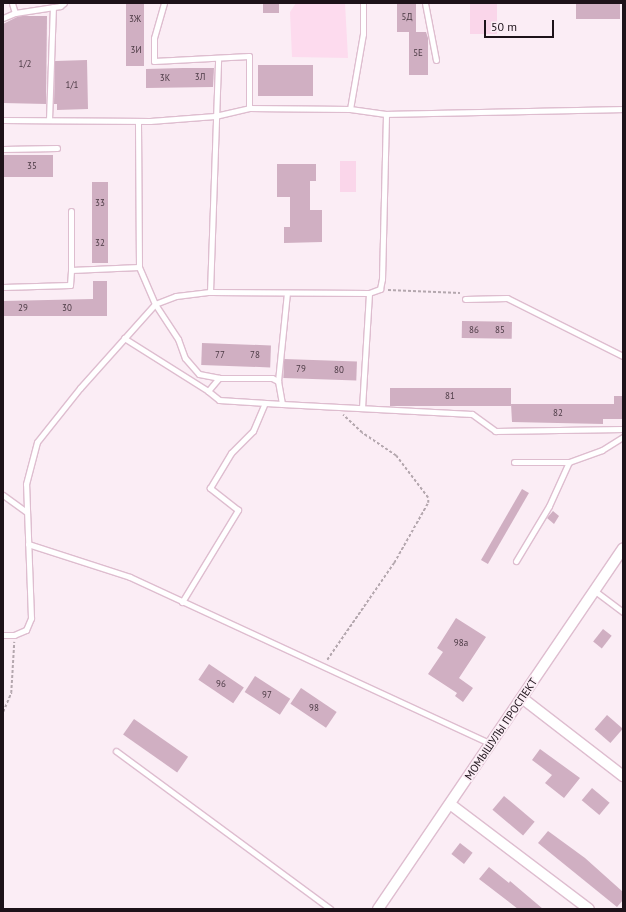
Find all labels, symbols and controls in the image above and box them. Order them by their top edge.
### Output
house number: 5Д [402,12,412,22]
scale bar [486,12,556,38]
house number: 3Ж [129,14,141,24]
text: 50 m [491,19,517,34]
house number: 3И [130,45,142,55]
house number: 5Е [413,48,423,58]
house number: 1/2 [19,59,31,69]
house number: 3Л [195,72,205,82]
house number: 3К [160,73,170,83]
house number: 1/1 [66,80,78,90]
house number: 35 [27,161,37,171]
house number: 33 [95,198,105,208]
house number: 32 [95,238,105,248]
house number: 29 [18,303,28,313]
house number: 30 [62,303,72,313]
house number: 86 [469,325,479,335]
house number: 85 [495,325,505,335]
house number: 77 [215,350,225,360]
house number: 78 [250,350,260,360]
house number: 79 [296,364,306,374]
house number: 80 [334,365,344,375]
house number: 81 [445,391,455,401]
house number: 82 [553,408,563,418]
house number: 98а [454,638,468,648]
street label: МОМЫШУЛЫ ПРОСПЕКТ [462,676,540,782]
house number: 96 [216,679,226,689]
house number: 97 [262,690,272,700]
house number: 98 [309,703,319,713]

